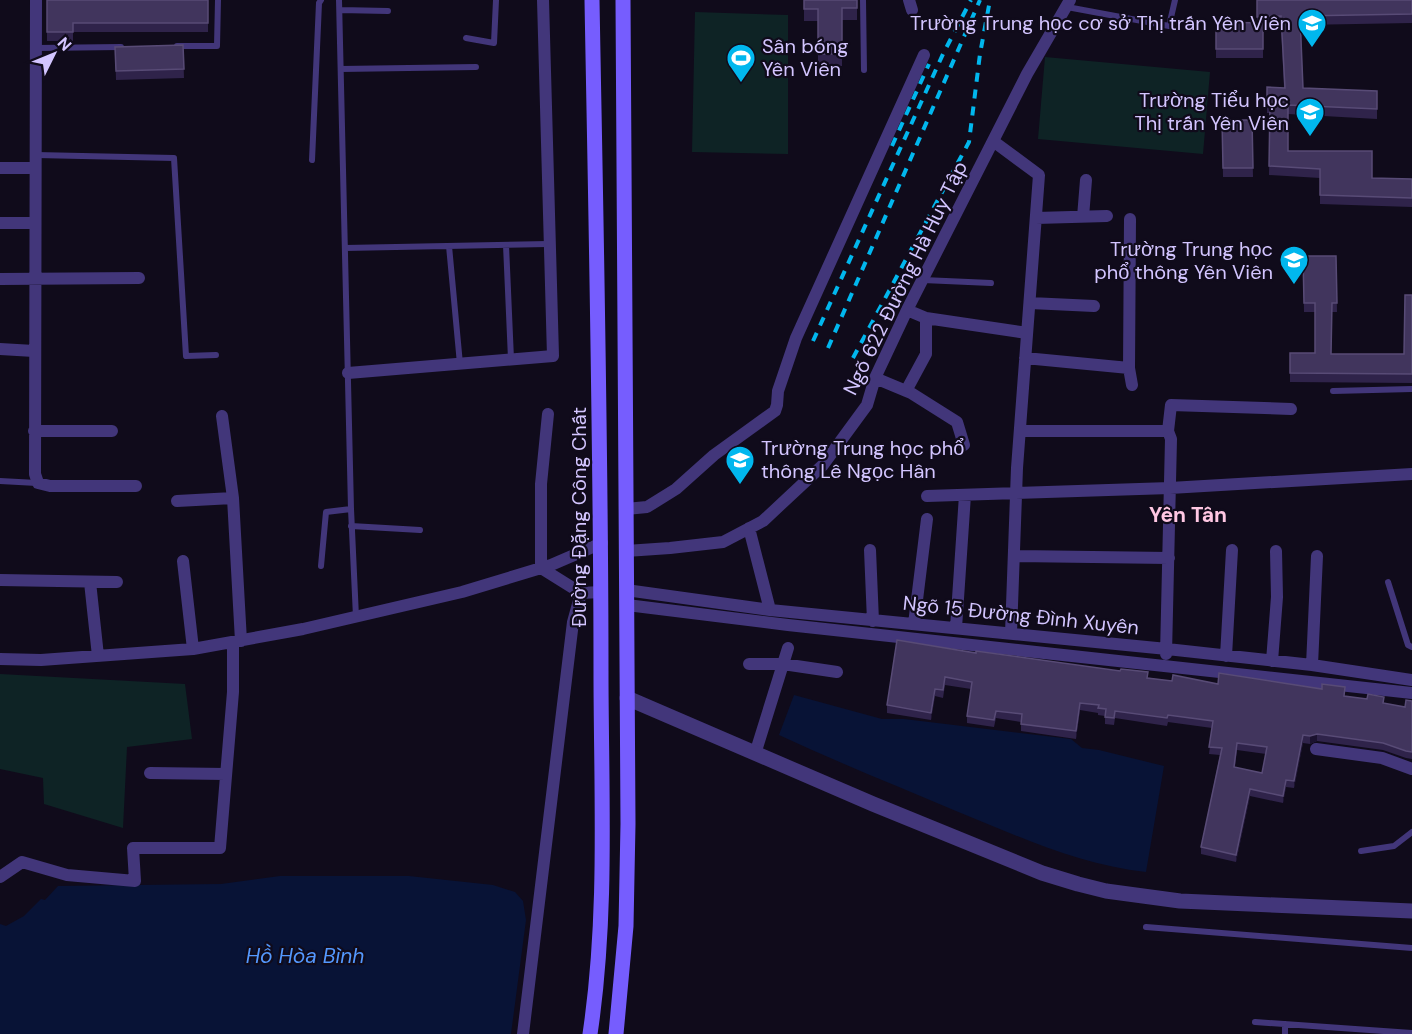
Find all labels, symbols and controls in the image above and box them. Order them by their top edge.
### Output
school or university icon: Trường Trung học cơ sở Thị trấn Yên Viên [1296,7,1328,49]
place label: Trường Trung học cơ sở Thị trấn Yên Viên [910,10,1291,36]
north arrow [24,24,84,84]
text: N [53,33,76,56]
place label: Sân bóng Yên Viên [762,33,848,82]
sports icon: Sân bóng Yên Viên [725,42,757,84]
place label: Trường Tiểu học Thị trấn Yên Viên [1135,87,1289,136]
school or university icon: Trường Tiểu học Thị trấn Yên Viên [1294,96,1326,138]
street label: Ngõ 622 Đường Hà Huy Tập [837,157,973,399]
place label: Trường Trung học phổ thông Yên Viên [1094,236,1273,285]
school or university icon: Trường Trung học phổ thông Yên Viên [1278,244,1310,286]
street label: Đường Đặng Công Chất [566,407,592,627]
place label: Trường Trung học phổ thông Lê Ngọc Hân [761,435,964,484]
school or university icon: Trường Trung học phổ thông Lê Ngọc Hân [724,444,756,486]
district label: Yên Tân [1149,501,1227,529]
street label: Ngõ 15 Đường Đình Xuyên [902,590,1140,640]
water label: Hồ Hòa Bình [246,942,364,970]

